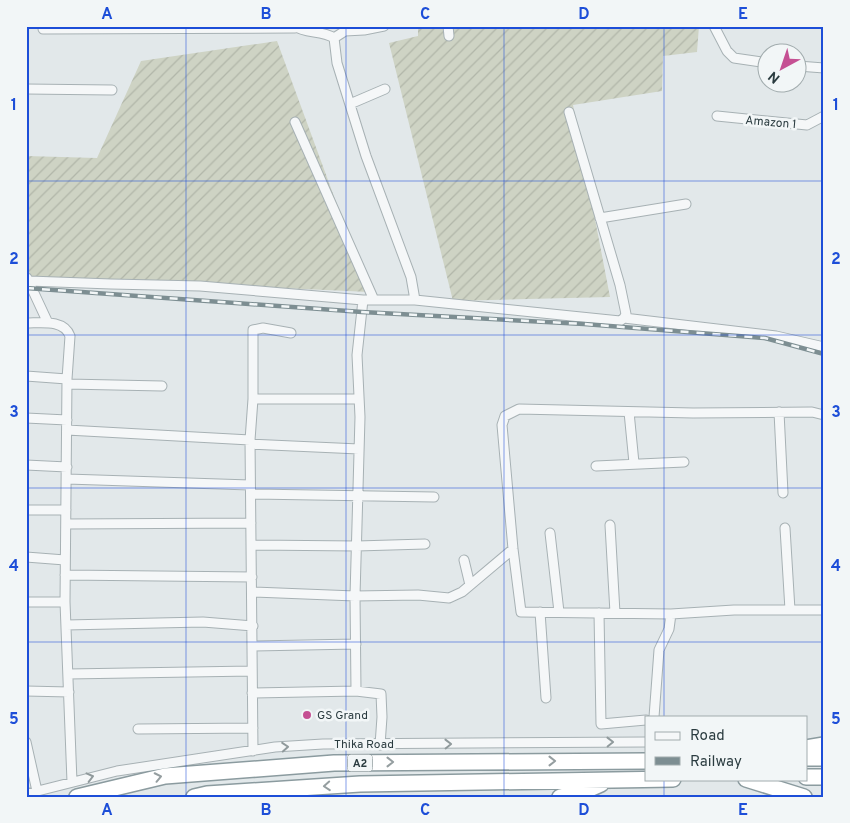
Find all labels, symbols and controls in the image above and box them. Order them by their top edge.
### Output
text: A [101,5,113,25]
text: B [260,5,272,25]
text: C [420,5,430,25]
text: D [578,5,590,25]
text: E [738,5,748,25]
north arrow [758,42,808,92]
text: N [765,67,784,87]
text: 1 [11,96,17,116]
text: 1 [833,96,839,116]
street label: Amazon 1 [745,113,797,133]
text: 2 [9,250,19,270]
text: 2 [831,250,841,270]
text: 3 [9,403,19,423]
text: 3 [831,403,841,423]
text: 4 [9,557,19,577]
text: 4 [831,557,841,577]
place label: GS Grand [317,708,368,724]
marker: GS Grand [301,709,313,721]
text: 5 [9,710,19,730]
text: 5 [831,710,841,730]
legend [645,716,808,780]
text: Road [690,727,725,746]
street label: Thika Road [334,737,394,753]
one-way arrow [606,737,614,748]
one-way arrow [444,739,452,749]
one-way arrow [282,741,290,752]
text: Railway [690,753,742,772]
road number: A2 [348,754,372,771]
one-way arrow [549,756,557,767]
one-way arrow [386,757,394,767]
one-way arrow [86,772,95,783]
one-way arrow [154,773,163,783]
one-way arrow [323,781,331,792]
text: A [101,801,113,821]
text: B [260,801,272,821]
text: C [420,801,430,821]
text: D [578,801,590,821]
text: E [738,801,748,821]

